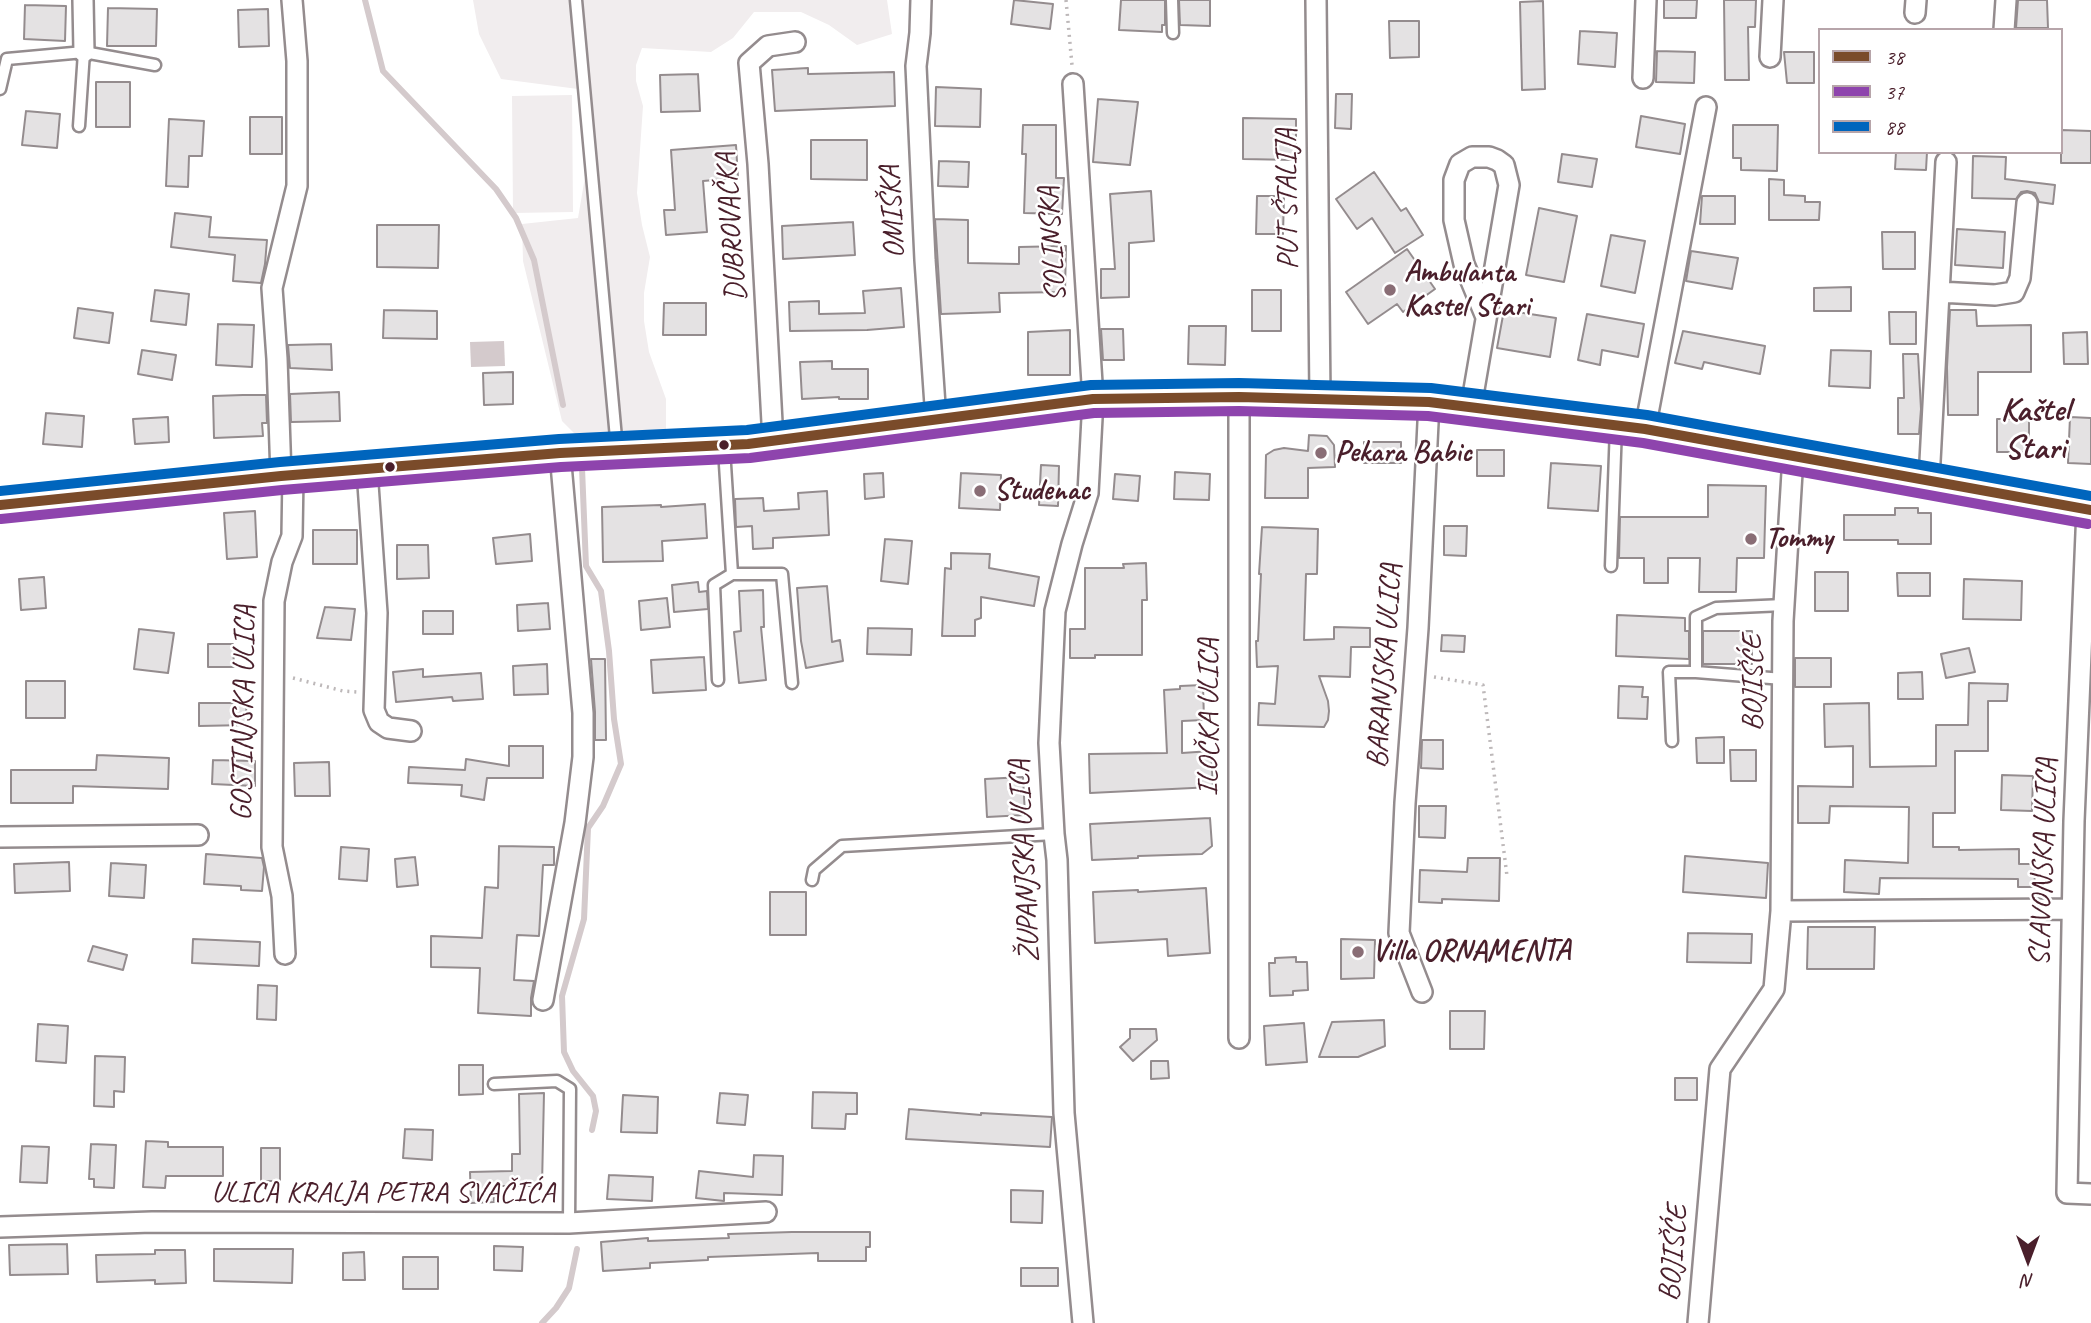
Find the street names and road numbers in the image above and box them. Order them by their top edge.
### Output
street label: PUT ŠTALIJA [1269,128,1307,270]
street label: DUBROVAČKA [709,152,755,302]
street label: OMIŠKA [873,165,913,259]
street label: SOLINSKA [1031,185,1075,303]
street label: BARANJSKA ULICA [1360,563,1410,769]
street label: GOSTINJSKA ULICA [224,605,264,821]
street label: BOJIŠĆE [1735,635,1771,731]
street label: ILOČKA ULICA [1191,638,1227,796]
street label: SLAVONSKA ULICA [2022,757,2066,967]
street label: ŽUPANJSKA ULICA [1002,759,1048,963]
street label: ULICA KRALJA PETRA SVAČIĆA [211,1175,555,1211]
street label: BOJIŠĆE [1652,1203,1696,1303]

